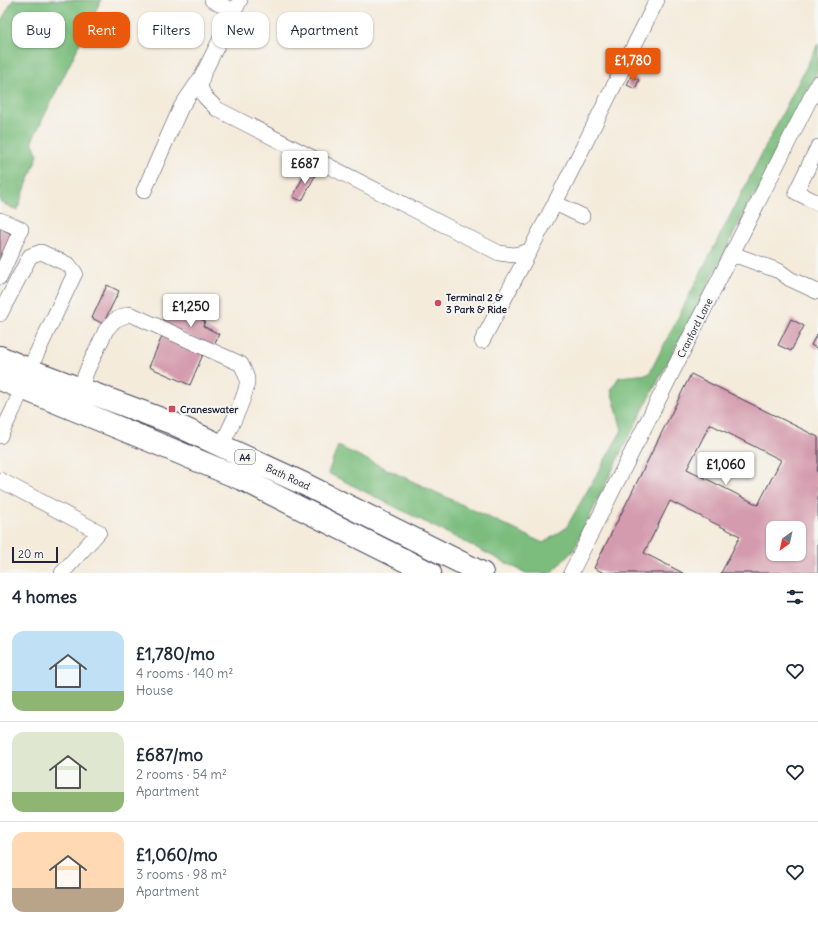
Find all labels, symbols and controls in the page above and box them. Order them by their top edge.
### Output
chip: Buy [12,12,65,48]
chip: Rent [73,12,130,48]
chip: Filters [138,12,204,48]
chip: New [212,12,269,48]
chip: Apartment [277,12,373,48]
pin: £1,780 [600,48,666,82]
text: £1,780 [614,52,652,69]
pin: £687 [281,151,329,185]
text: £687 [291,155,319,172]
place label: Terminal 2 & 3 Park & Ride [446,291,508,316]
pin: £1,250 [158,294,224,328]
street label: Cranford Lane [674,296,716,360]
text: £1,250 [172,298,210,315]
marker: Terminal 2 & 3 Park & Ride [433,298,443,308]
place label: Craneswater [180,403,239,416]
marker: Craneswater [167,404,177,414]
road number: A4 [235,450,255,464]
pin: £1,060 [693,452,759,486]
text: £1,060 [706,456,746,473]
street label: Bath Road [264,461,312,493]
north arrow [766,521,806,561]
map controls [766,521,806,561]
scale bar [12,545,58,564]
text: 20 m [18,547,44,561]
text: 4 homes [12,586,77,608]
icon: filters [784,586,806,608]
text: £1,780/mo [136,643,215,665]
icon: home [44,647,92,695]
icon: heart [784,660,806,682]
text: 4 rooms · 140 m² [136,665,233,682]
text: House [136,682,173,699]
text: £687/mo [136,744,203,766]
icon: home [44,748,92,796]
icon: heart [784,761,806,783]
text: 2 rooms · 54 m² [136,766,227,783]
text: Apartment [136,783,199,800]
text: £1,060/mo [136,844,218,866]
icon: home [44,848,92,896]
icon: heart [784,861,806,883]
text: 3 rooms · 98 m² [136,866,227,883]
text: Apartment [136,883,199,900]

